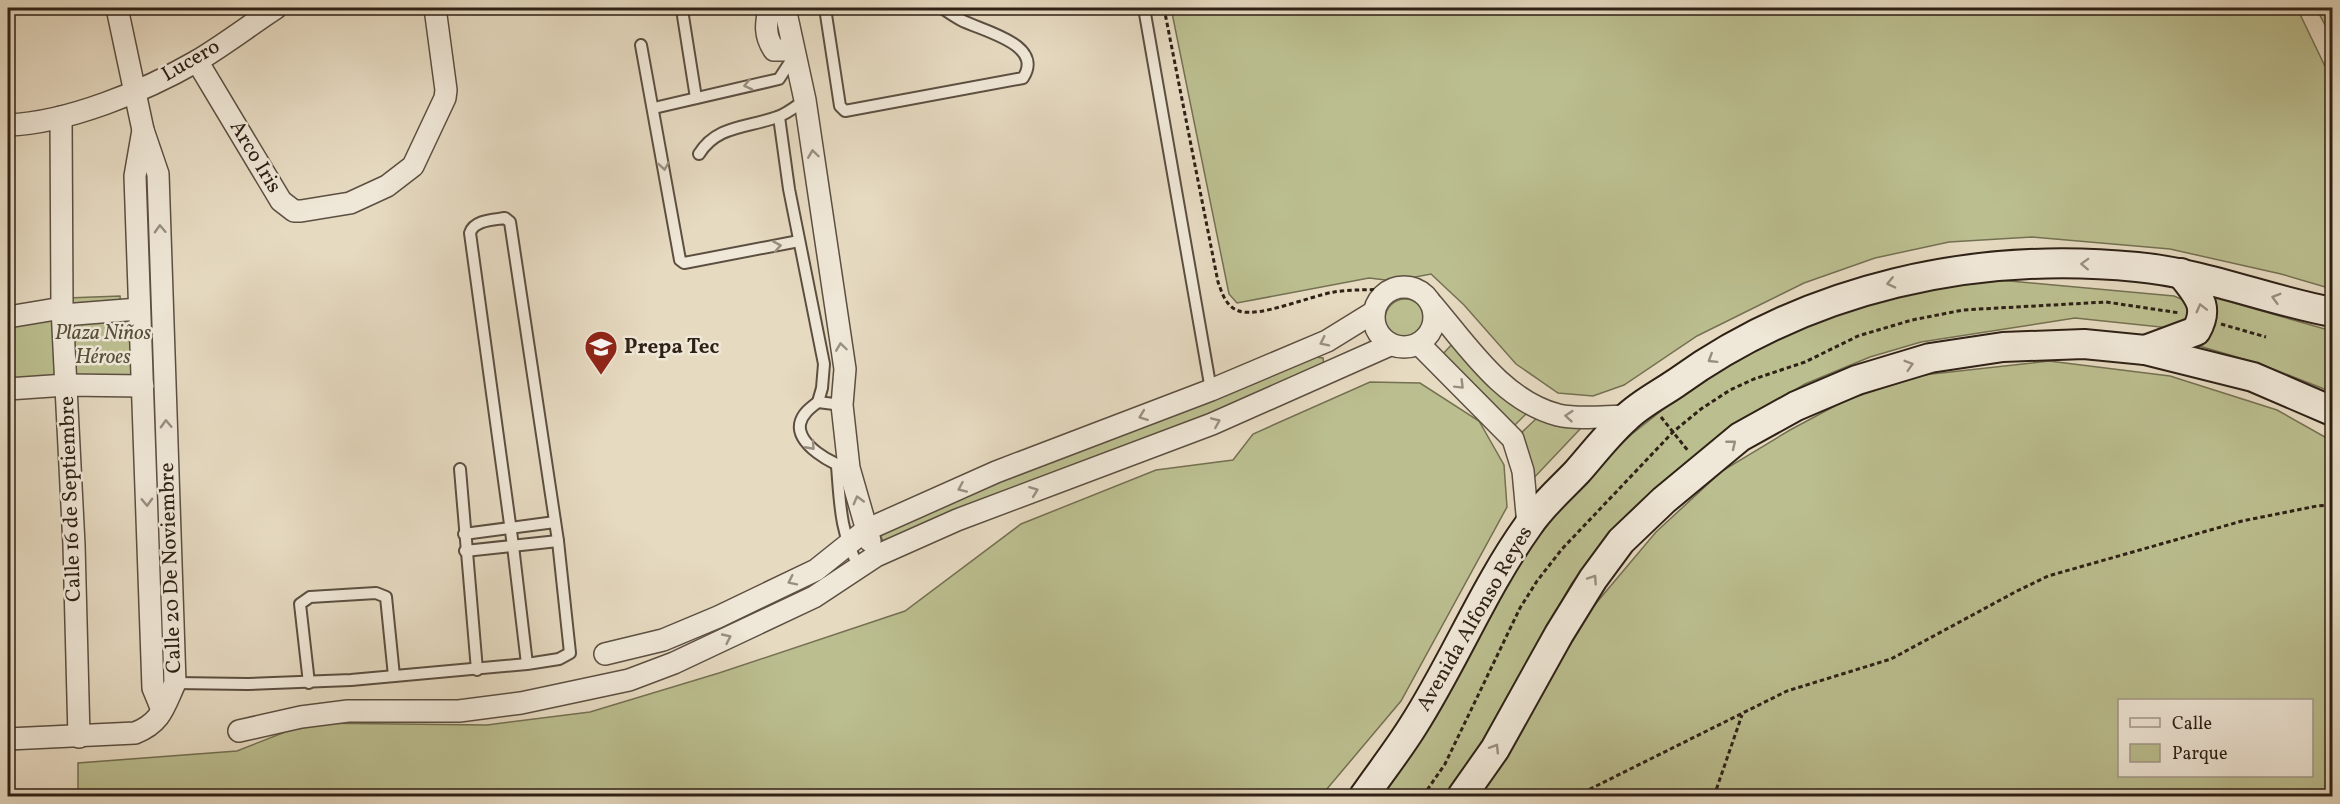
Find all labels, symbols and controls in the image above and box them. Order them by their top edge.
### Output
street label: Lucero [157,33,225,89]
one-way arrow [743,78,753,91]
street label: Arco Iris [222,115,288,199]
one-way arrow [807,149,820,159]
one-way arrow [657,161,669,171]
one-way arrow [153,224,166,233]
one-way arrow [772,240,782,252]
one-way arrow [2080,257,2089,270]
one-way arrow [1886,275,1896,288]
one-way arrow [2271,292,2281,305]
one-way arrow [2195,303,2208,313]
park label: Plaza Niños Héroes [55,319,152,372]
school or university icon: Prepa Tec [583,329,619,376]
place label: Prepa Tec [624,333,719,362]
one-way arrow [1319,334,1330,346]
one-way arrow [836,342,848,351]
one-way arrow [1708,351,1718,363]
one-way arrow [1903,360,1914,372]
one-way arrow [1453,378,1464,389]
street label: Calle 16 de Septiembre [53,396,89,602]
one-way arrow [1139,409,1150,421]
one-way arrow [1565,410,1574,423]
one-way arrow [1210,417,1221,429]
one-way arrow [160,419,173,428]
one-way arrow [804,439,815,449]
one-way arrow [1725,440,1736,451]
street label: Calle 20 De Noviembre [153,462,189,674]
one-way arrow [958,480,969,492]
one-way arrow [1028,485,1039,498]
one-way arrow [853,495,865,506]
one-way arrow [140,498,153,507]
street label: Avenida Alfonso Reyes [1410,521,1540,717]
one-way arrow [788,574,799,585]
one-way arrow [1586,575,1597,586]
one-way arrow [720,634,731,646]
legend [2118,699,2313,777]
text: Calle [2172,712,2212,737]
text: Parque [2172,742,2227,767]
one-way arrow [1488,744,1500,754]

